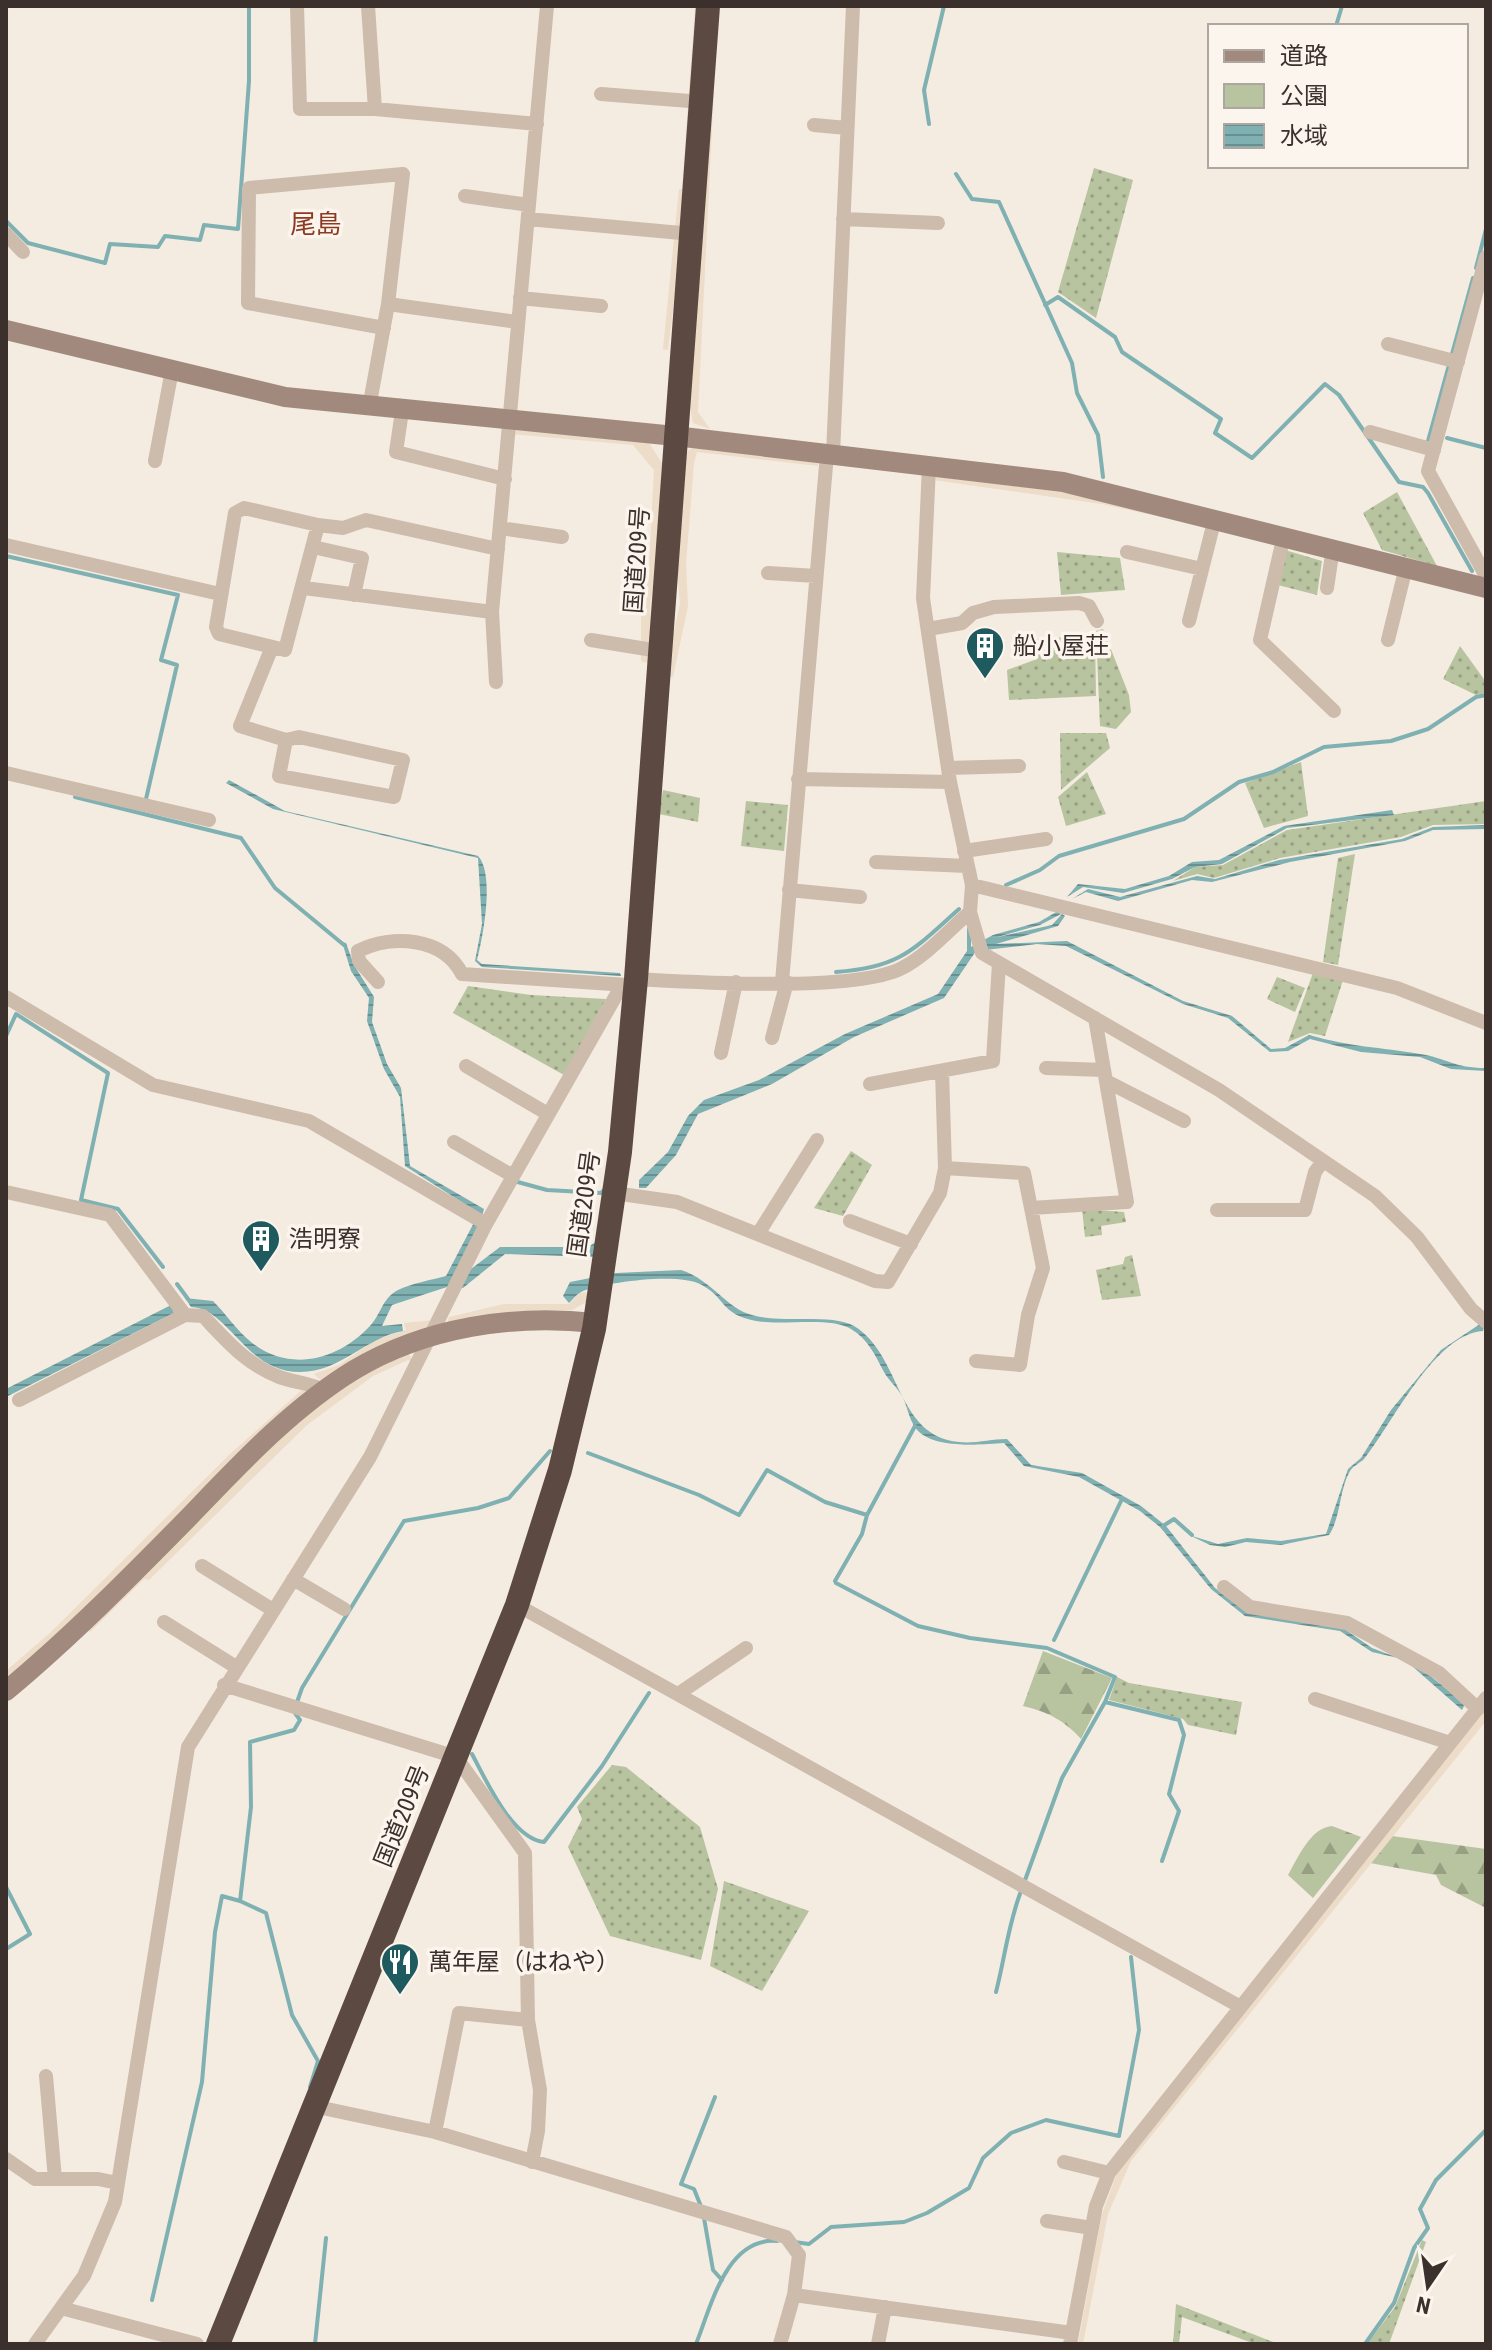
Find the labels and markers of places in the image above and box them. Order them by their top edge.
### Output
building icon: 船小屋荘 [964,625,1006,680]
place label: 船小屋荘 [1013,632,1109,660]
building icon: 浩明寮 [240,1218,282,1273]
place label: 浩明寮 [289,1225,361,1253]
restaurant icon: 萬年屋（はねや） [379,1941,421,1996]
place label: 萬年屋（はねや） [428,1948,620,1976]

